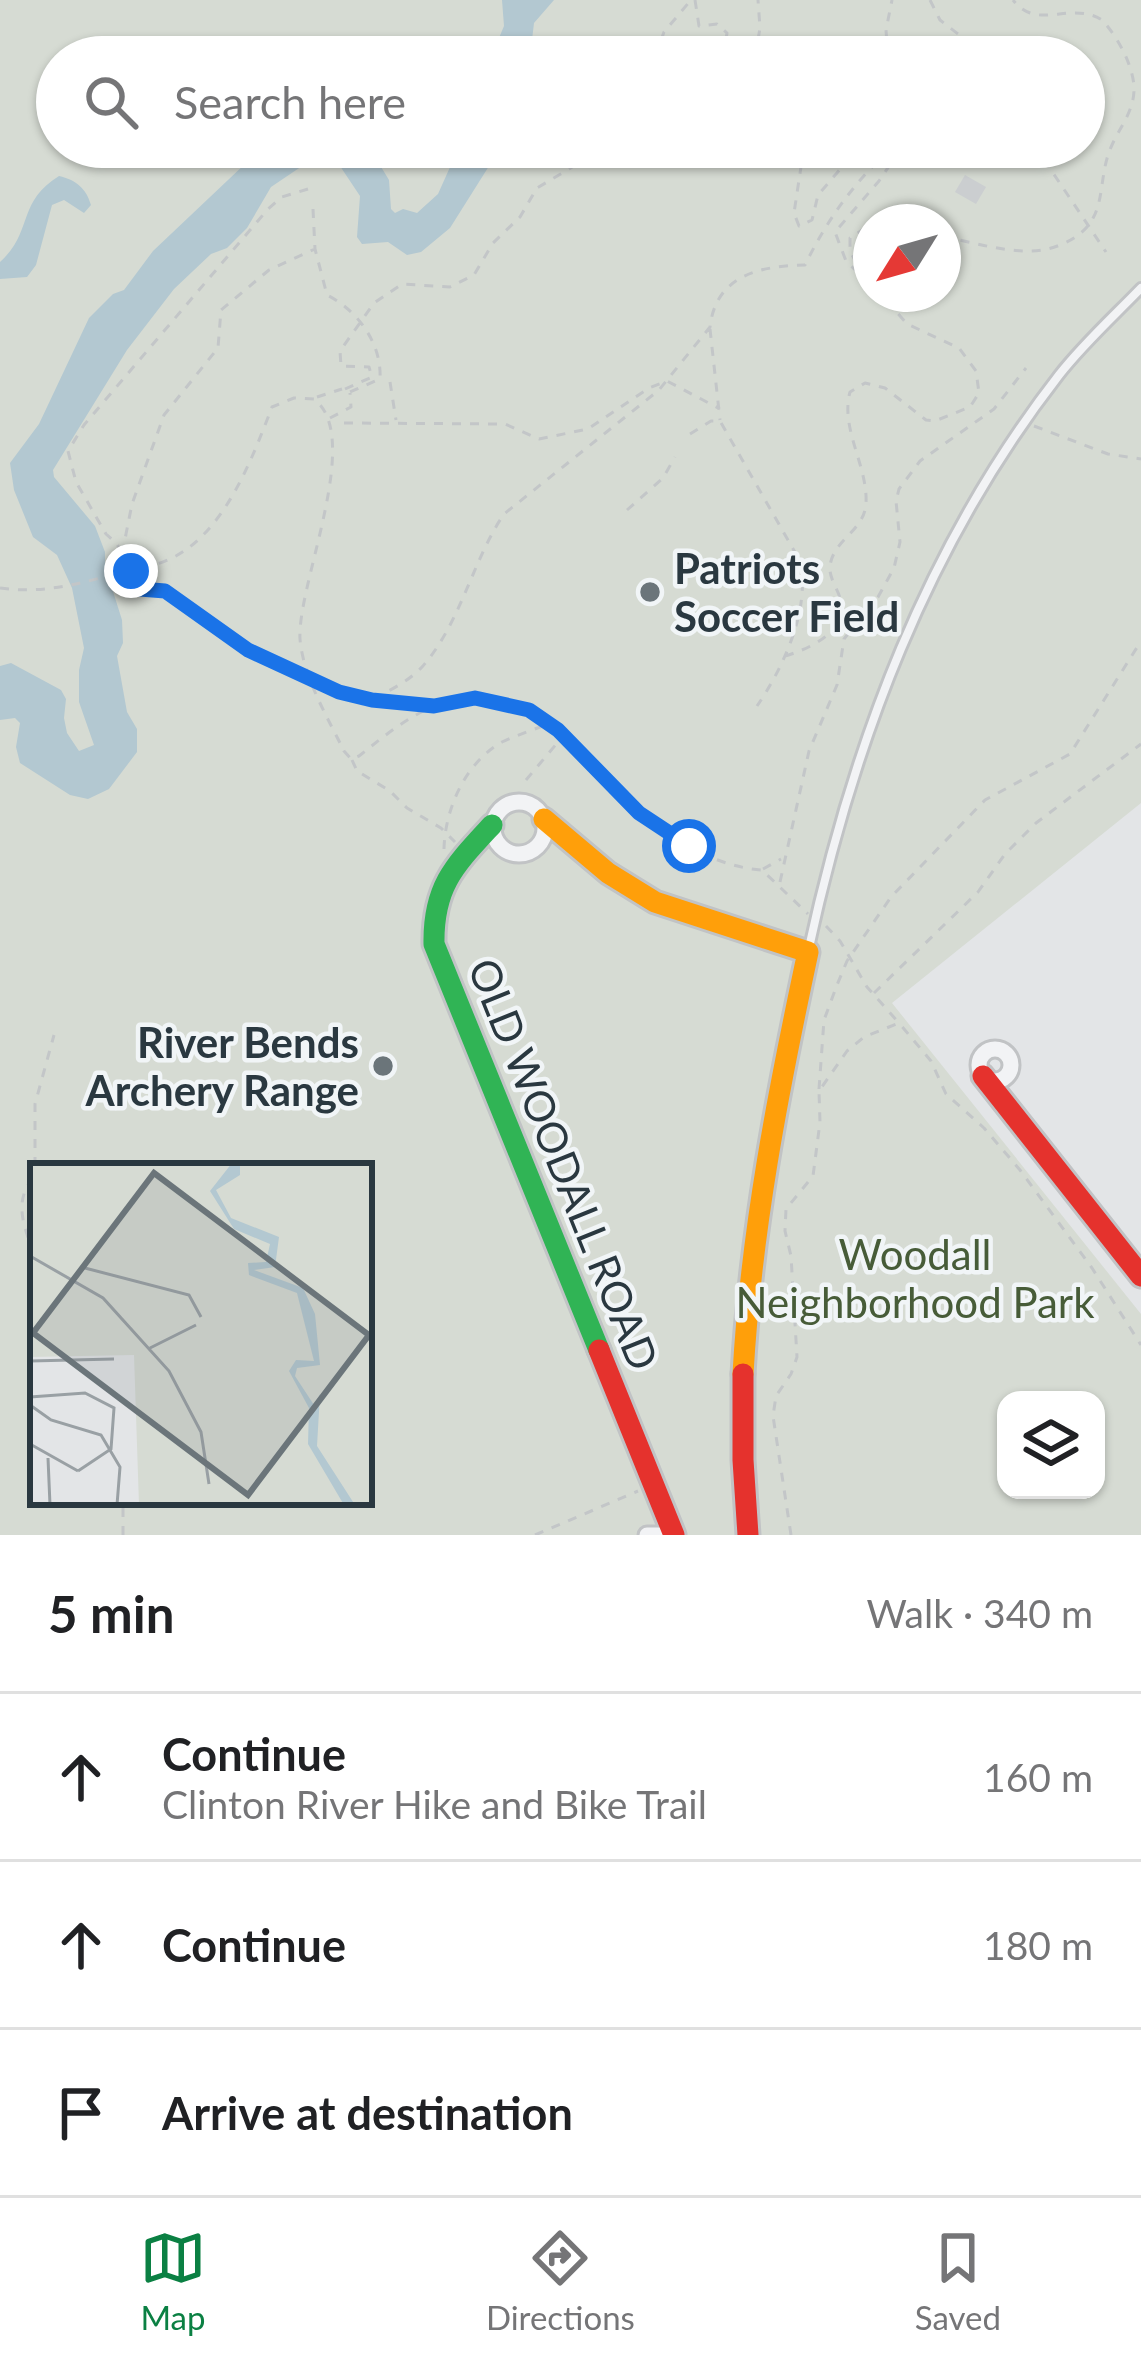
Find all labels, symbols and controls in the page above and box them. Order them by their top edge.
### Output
search box [36,36,1105,168]
icon: search [78,69,144,135]
text: Search here [174,75,406,129]
north arrow [853,204,961,312]
place label: Patriots Soccer Field [674,543,899,641]
route end [104,544,158,598]
marker: Patriots Soccer Field [637,579,663,605]
route start [662,819,716,873]
street label: OLD WOODALL ROAD [459,951,669,1377]
place label: River Bends Archery Range [85,1017,359,1115]
marker: River Bends Archery Range [370,1053,396,1079]
inset map [30,1163,372,1505]
park label: Woodall Neighborhood Park [736,1229,1095,1327]
map controls [997,1391,1105,1499]
button: layers [997,1391,1105,1499]
text: 5 min [48,1583,174,1644]
text: Walk · 340 m [866,1590,1093,1636]
text: Continue [162,1727,346,1781]
icon: ahead [48,1744,114,1810]
text: 160 m [983,1754,1093,1800]
text: Clinton River Hike and Bike Trail [162,1781,707,1827]
icon: ahead [48,1912,114,1978]
text: Continue [162,1918,346,1972]
text: 180 m [983,1922,1093,1968]
icon: arrive [48,2080,114,2146]
text: Arrive at destination [162,2086,573,2140]
tab: Map [140,2225,206,2337]
tab: Directions [486,2225,635,2337]
tab: Saved [915,2225,1001,2337]

